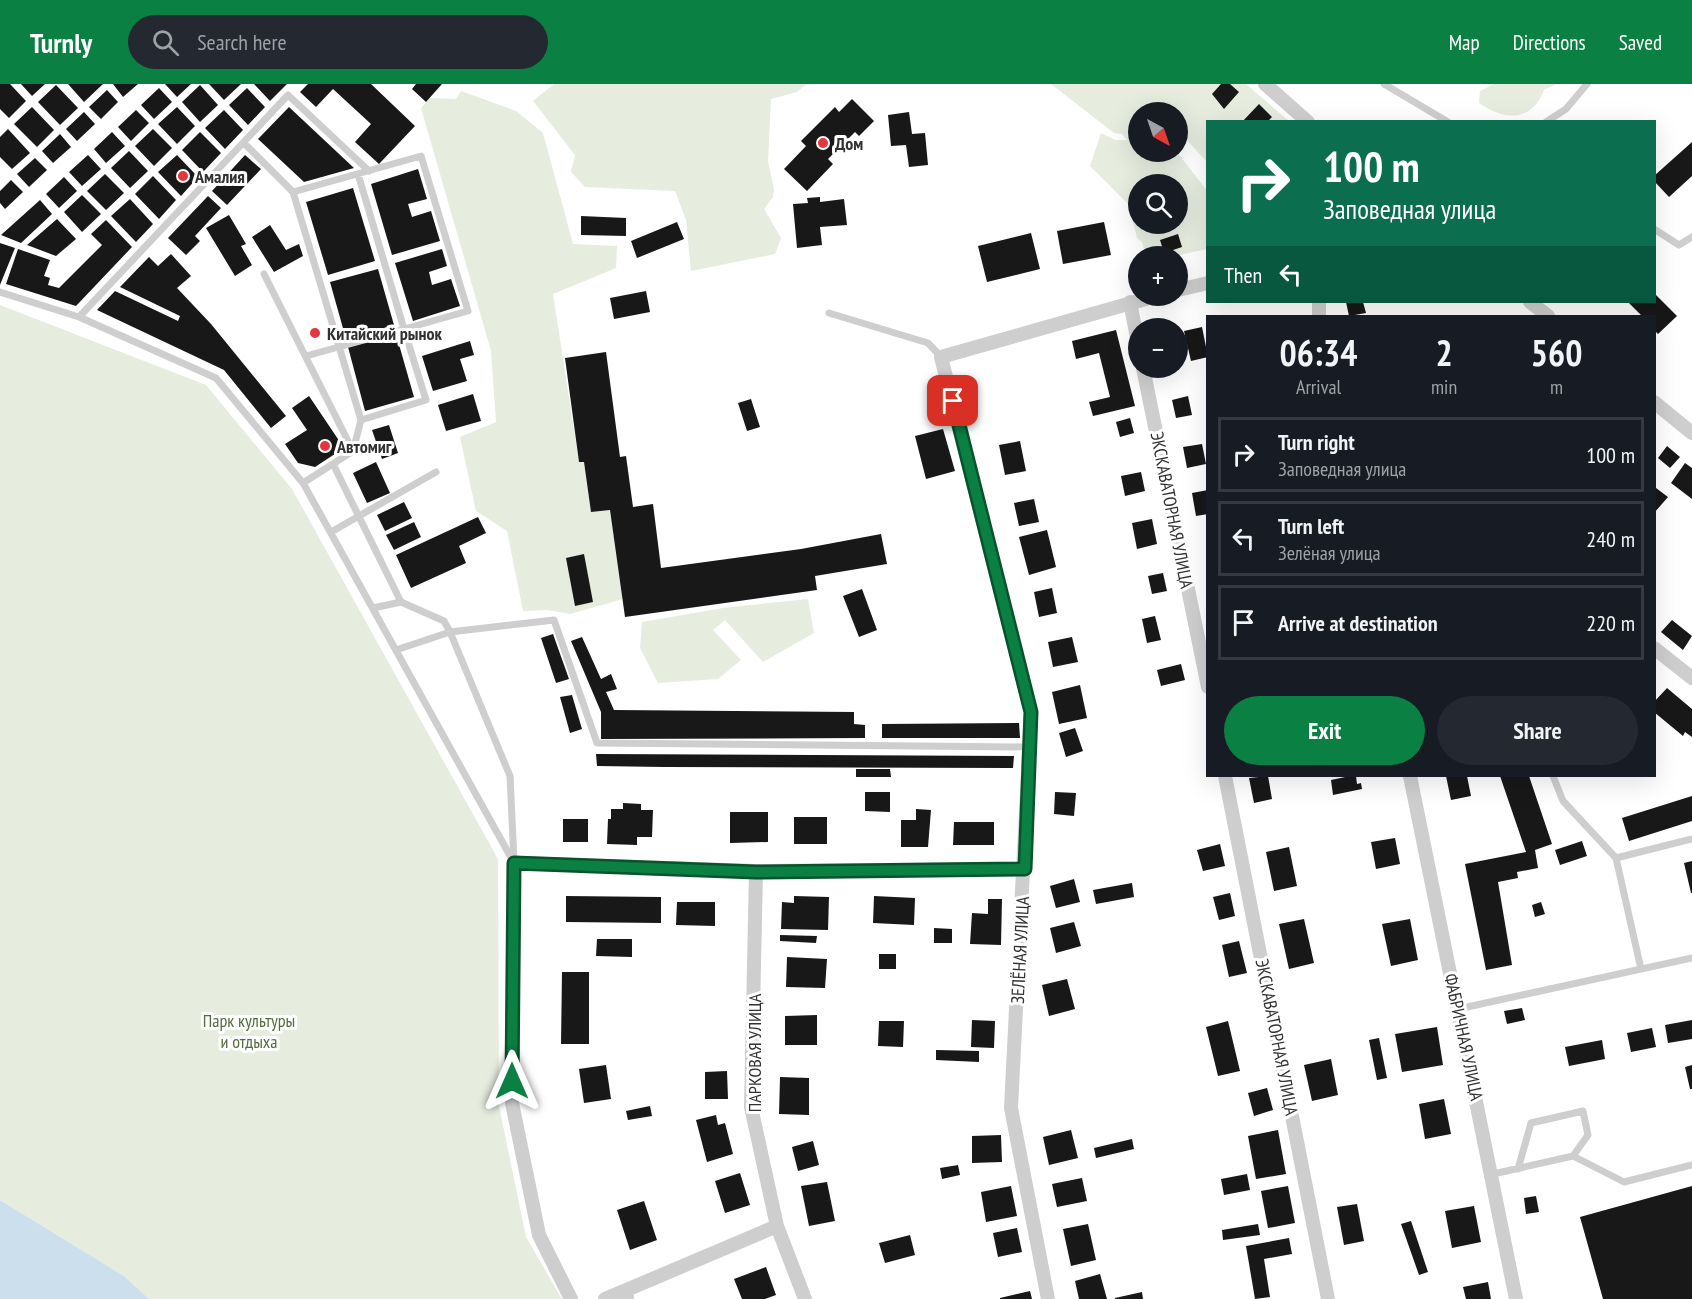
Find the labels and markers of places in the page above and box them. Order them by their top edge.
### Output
place label: Дом [835,132,863,155]
marker: Дом [816,136,830,150]
place label: Амалия [194,165,245,188]
marker: Амалия [176,169,190,183]
place label: Китайский рынок [327,322,442,345]
marker: Китайский рынок [308,326,322,340]
pin [927,375,978,426]
place label: Автомиг [336,435,392,458]
marker: Автомиг [318,439,332,453]

